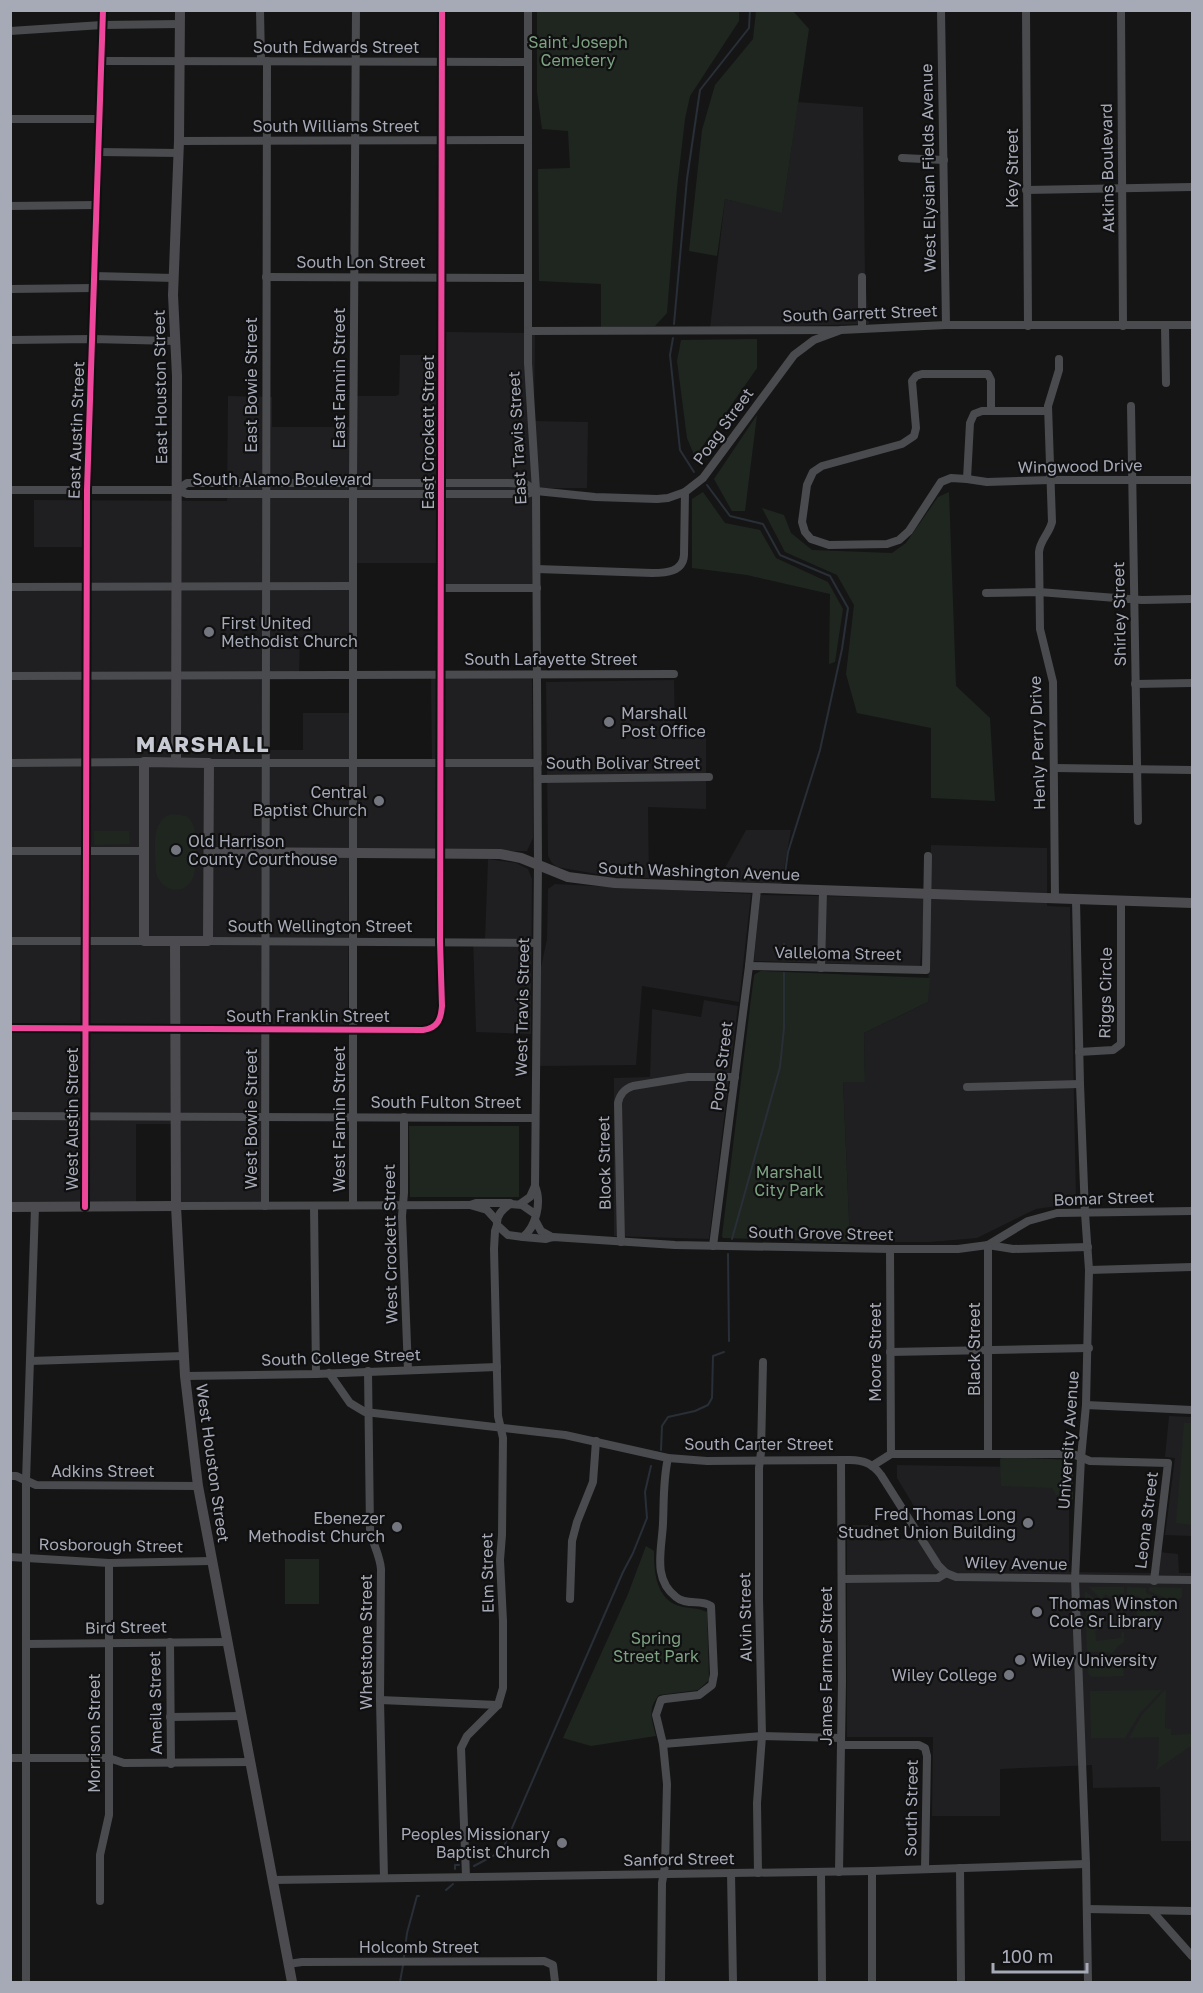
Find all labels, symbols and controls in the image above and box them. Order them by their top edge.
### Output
park label: Saint Joseph Cemetery [528,32,628,70]
street label: South Edwards Street [253,37,419,57]
street label: West Elysian Fields Avenue [916,63,940,273]
street label: Atkins Boulevard [1096,103,1118,233]
street label: South Williams Street [253,116,419,136]
street label: Key Street [1002,128,1022,208]
street label: South Lon Street [296,252,426,272]
street label: South Garrett Street [782,300,938,326]
street label: East Fannin Street [329,308,349,448]
street label: East Houston Street [149,310,171,464]
street label: East Bowie Street [241,317,261,453]
street label: East Crockett Street [418,355,438,509]
street label: East Austin Street [64,361,88,499]
street label: East Travis Street [504,371,530,505]
street label: Poag Street [688,384,758,468]
street label: Wingwood Drive [1017,455,1143,477]
street label: South Alamo Boulevard [192,469,372,489]
street label: Shirley Street [1108,561,1130,667]
place label: First United Methodist Church [221,613,358,651]
marker: First United Methodist Church [202,625,216,639]
street label: South Lafayette Street [464,649,638,669]
street label: Henly Perry Drive [1025,676,1049,810]
place label: Marshall Post Office [621,703,706,741]
marker: Marshall Post Office [602,715,616,729]
district label: MARSHALL [136,730,270,757]
street label: South Bolivar Street [546,753,700,773]
place label: Central Baptist Church [253,782,367,820]
marker: Central Baptist Church [372,794,386,808]
place label: Old Harrison County Courthouse [188,831,338,869]
marker: Old Harrison County Courthouse [169,843,183,857]
street label: South Washington Avenue [598,857,800,885]
street label: South Wellington Street [227,916,413,936]
street label: West Travis Street [511,937,533,1077]
street label: Valleloma Street [774,942,902,964]
street label: Riggs Circle [1094,947,1116,1039]
street label: South Franklin Street [226,1006,390,1026]
street label: Pope Street [706,1020,736,1112]
street label: West Fannin Street [329,1046,349,1192]
street label: West Austin Street [62,1047,82,1191]
street label: West Bowie Street [241,1049,261,1189]
street label: South Fulton Street [371,1092,521,1112]
street label: Block Street [593,1116,615,1210]
park label: Marshall City Park [754,1162,824,1200]
street label: West Crockett Street [379,1164,401,1324]
street label: Bomar Street [1053,1186,1155,1210]
street label: South Grove Street [748,1222,894,1244]
street label: Moore Street [865,1302,885,1402]
street label: Black Street [964,1302,984,1396]
street label: South College Street [261,1344,421,1370]
street label: University Avenue [1053,1370,1083,1510]
street label: West Houston Street [192,1382,234,1544]
street label: South Carter Street [684,1434,834,1454]
street label: Adkins Street [51,1461,155,1481]
street label: Leona Street [1130,1470,1162,1570]
place label: Fred Thomas Long Studnet Union Building [838,1504,1016,1542]
place label: Ebenezer Methodist Church [248,1508,385,1546]
marker: Fred Thomas Long Studnet Union Building [1021,1516,1035,1530]
marker: Ebenezer Methodist Church [390,1520,404,1534]
street label: Elm Street [476,1533,498,1613]
street label: Rosborough Street [39,1534,183,1556]
street label: Wiley Avenue [964,1552,1068,1574]
street label: Alvin Street [734,1572,756,1662]
street label: Whetstone Street [356,1574,376,1710]
street label: James Farmer Street [816,1586,836,1746]
place label: Thomas Winston Cole Sr Library [1049,1593,1178,1631]
marker: Thomas Winston Cole Sr Library [1030,1605,1044,1619]
street label: Bird Street [85,1616,167,1638]
park label: Spring Street Park [613,1628,699,1666]
place label: Wiley University [1032,1650,1157,1670]
street label: Ameila Street [144,1651,166,1755]
marker: Wiley University [1013,1653,1027,1667]
place label: Wiley College [892,1665,997,1685]
marker: Wiley College [1002,1668,1016,1682]
street label: Morrison Street [84,1673,104,1793]
street label: South Street [900,1759,922,1857]
place label: Peoples Missionary Baptist Church [401,1824,550,1862]
marker: Peoples Missionary Baptist Church [555,1836,569,1850]
street label: Sanford Street [623,1848,735,1870]
scale bar [993,1936,1088,1974]
street label: Holcomb Street [359,1937,479,1957]
text: 100 m [1002,1945,1053,1967]

